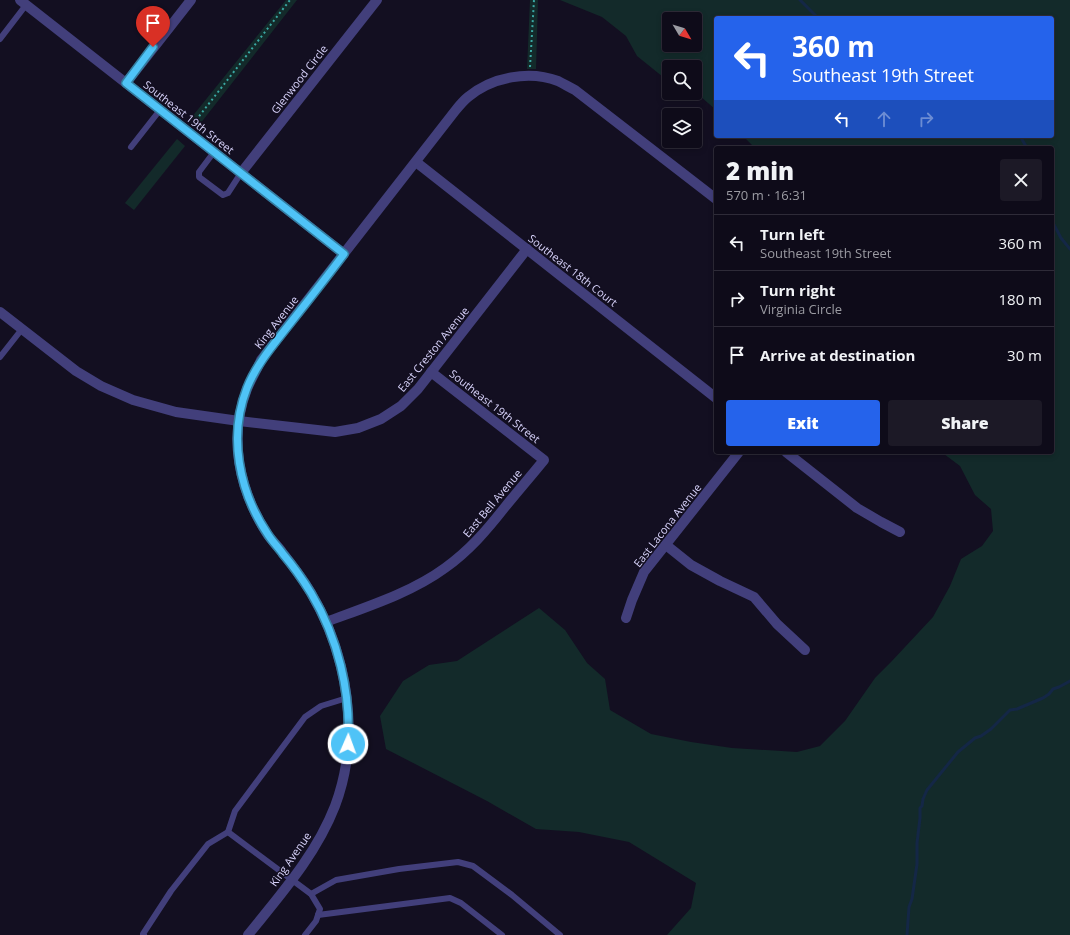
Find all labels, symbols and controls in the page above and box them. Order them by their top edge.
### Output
pin [136,6,170,47]
icon: arrive [142,12,164,34]
north arrow [662,12,702,52]
map controls [662,12,702,148]
text: 360 m [792,27,875,65]
icon: left [726,32,778,84]
street label: Glenwood Circle [267,41,331,117]
button: search [662,60,702,100]
text: Southeast 19th Street [792,63,974,87]
street label: Southeast 19th Street [141,77,237,157]
button: layers [662,108,702,148]
icon: left [831,108,853,130]
icon: ahead [873,108,895,130]
icon: right [915,108,937,130]
text: 2 min [726,154,794,187]
button: close [1000,159,1042,201]
text: 570 m · 16:31 [726,186,807,204]
text: Turn left [760,224,825,244]
street label: Southeast 18th Court [525,230,621,310]
icon: left [726,232,748,254]
text: 360 m [998,233,1042,253]
text: Southeast 19th Street [760,244,891,262]
text: Turn right [760,280,835,300]
icon: right [726,288,748,310]
text: 180 m [998,289,1042,309]
street label: King Avenue [251,292,301,352]
text: Virginia Circle [760,300,842,318]
street label: East Creston Avenue [394,303,472,395]
icon: arrive [726,344,748,366]
text: Arrive at destination [760,345,915,365]
text: 30 m [1007,345,1042,365]
street label: Southeast 19th Street [447,366,543,446]
button: Exit [726,400,880,446]
button: Share [888,400,1042,446]
street label: East Bell Avenue [459,466,525,540]
street label: East Lacona Avenue [630,480,704,570]
position arrow [327,723,369,765]
street label: King Avenue [266,829,314,889]

